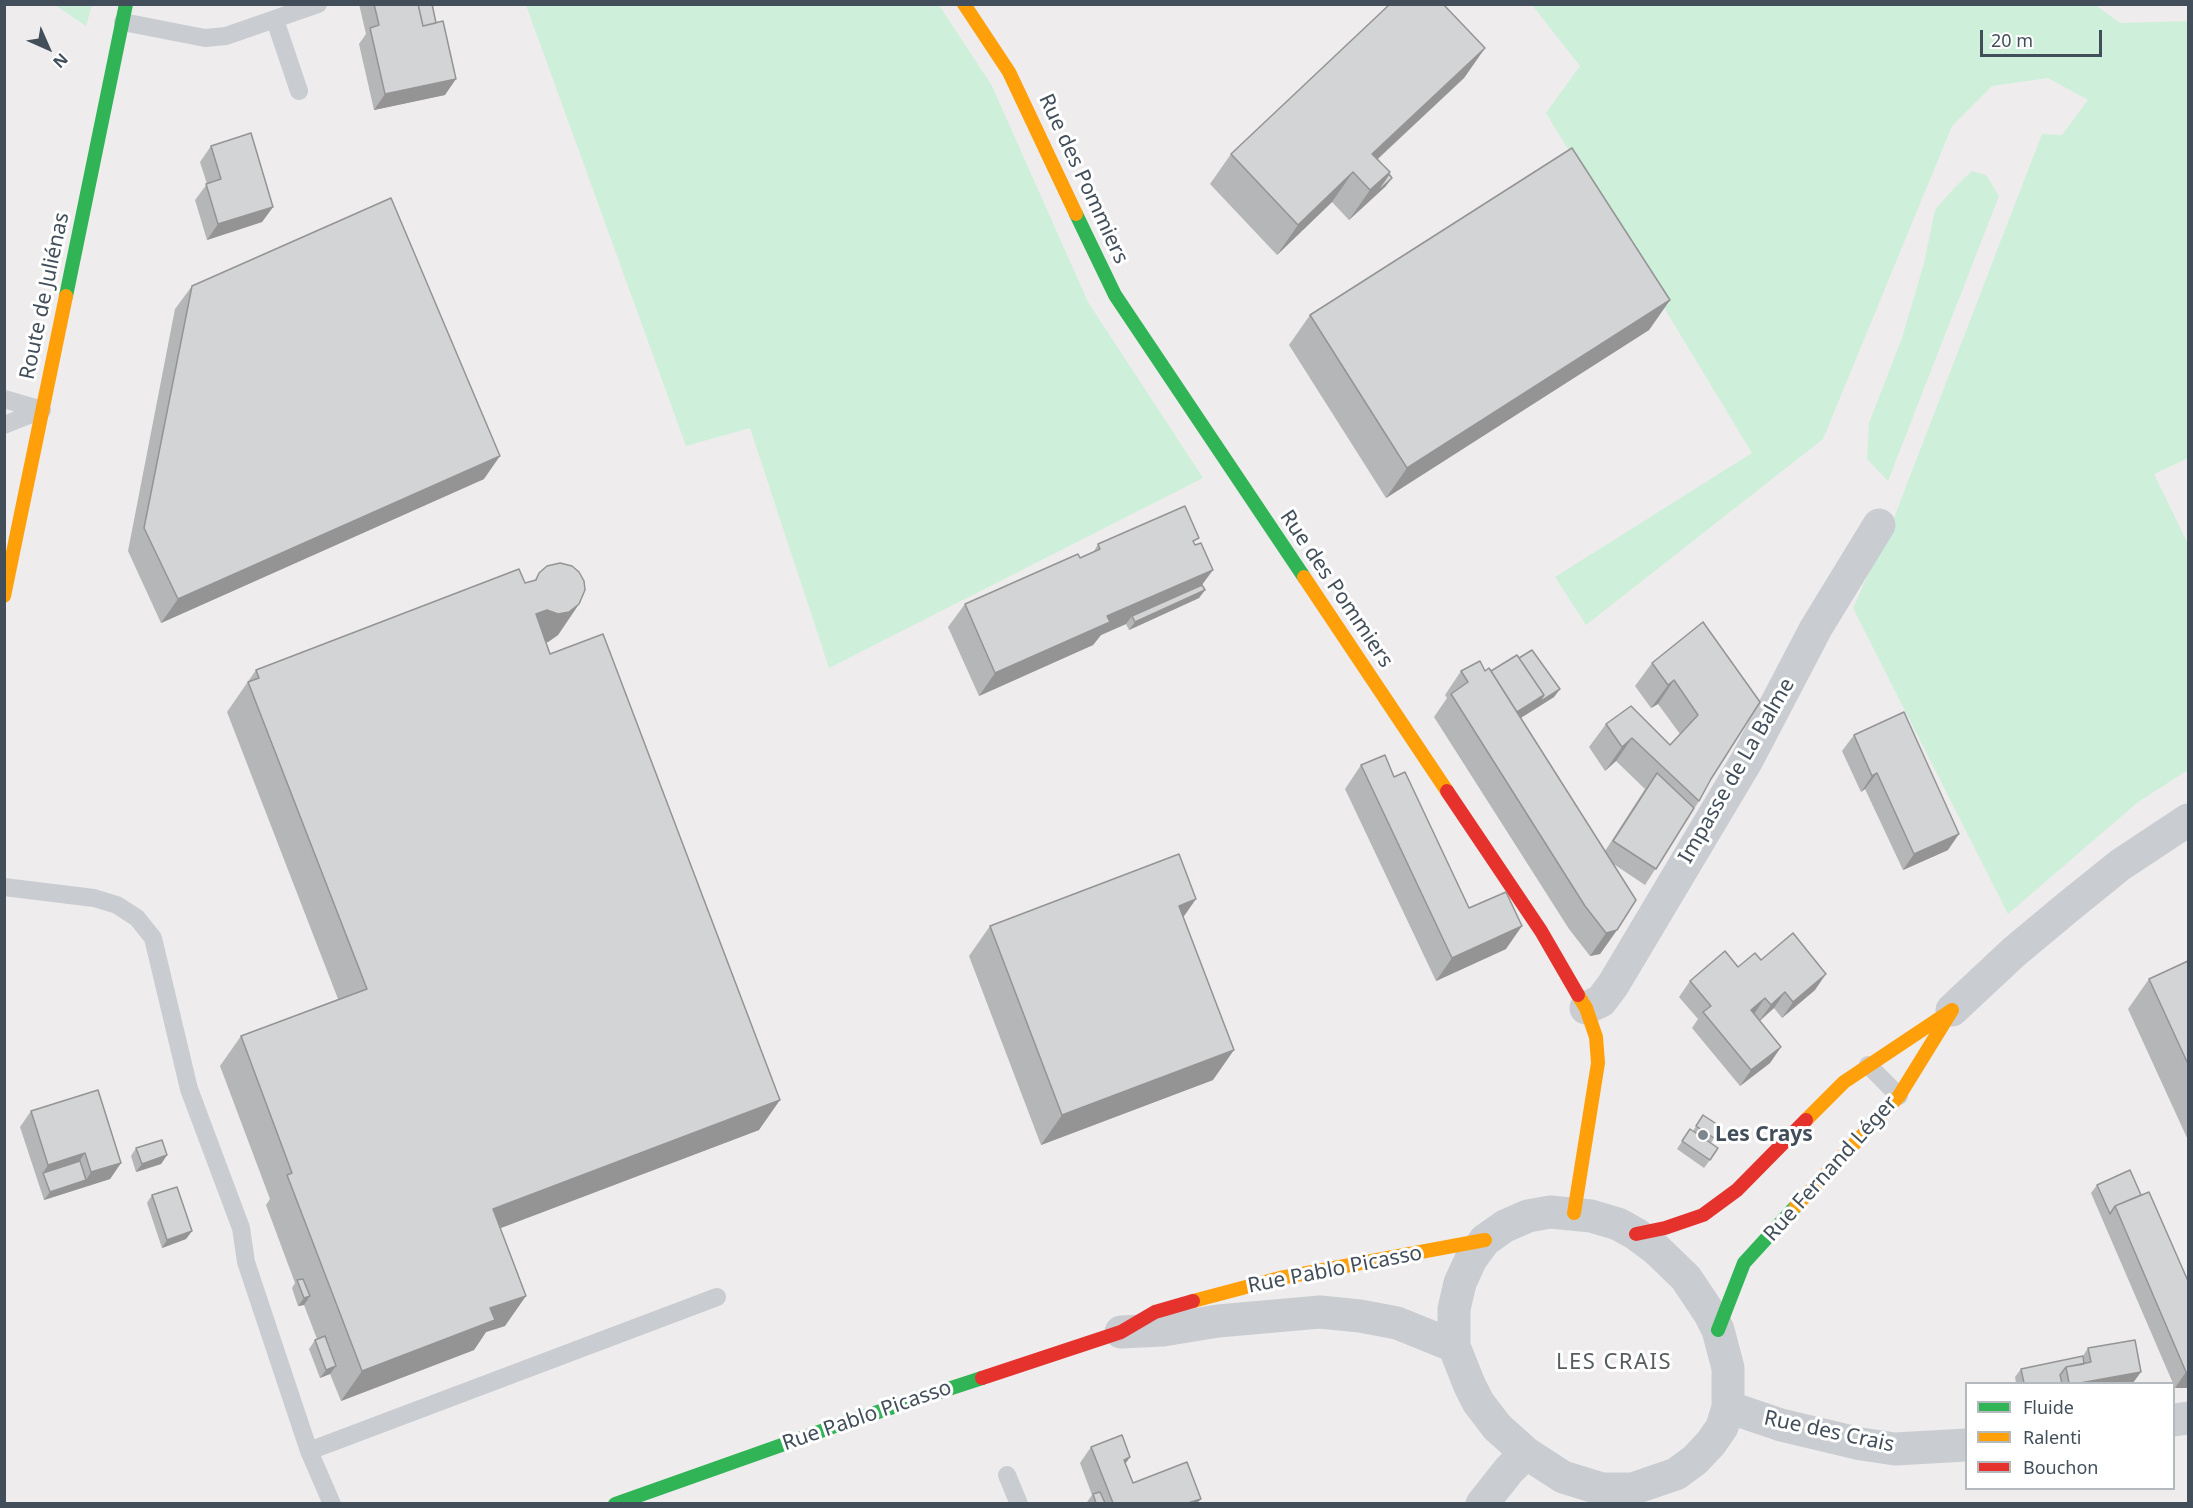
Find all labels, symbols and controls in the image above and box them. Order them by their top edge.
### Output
north arrow [18,18,78,78]
scale bar [1983,18,2104,56]
text: 20 m [1991,28,2033,52]
text: N [48,48,73,73]
street label: Rue des Pommiers [1033,90,1133,268]
street label: Route de Juliénas [15,210,75,382]
street label: Rue des Pommiers [1274,506,1398,672]
street label: Impasse de La Balme [1674,674,1800,868]
street label: Rue Fernand Léger [1759,1091,1903,1247]
place label: Les Crays [1715,1122,1813,1148]
marker: Les Crays [1696,1128,1710,1142]
street label: Rue Pablo Picasso [1246,1241,1424,1299]
district label: LES CRAIS [1556,1350,1672,1376]
street label: Rue Pablo Picasso [779,1375,955,1457]
legend [1965,1382,2175,1490]
text: Fluide [2023,1395,2074,1419]
street label: Rue des Crais [1762,1406,1896,1458]
text: Ralenti [2023,1425,2081,1449]
text: Bouchon [2023,1455,2099,1479]

